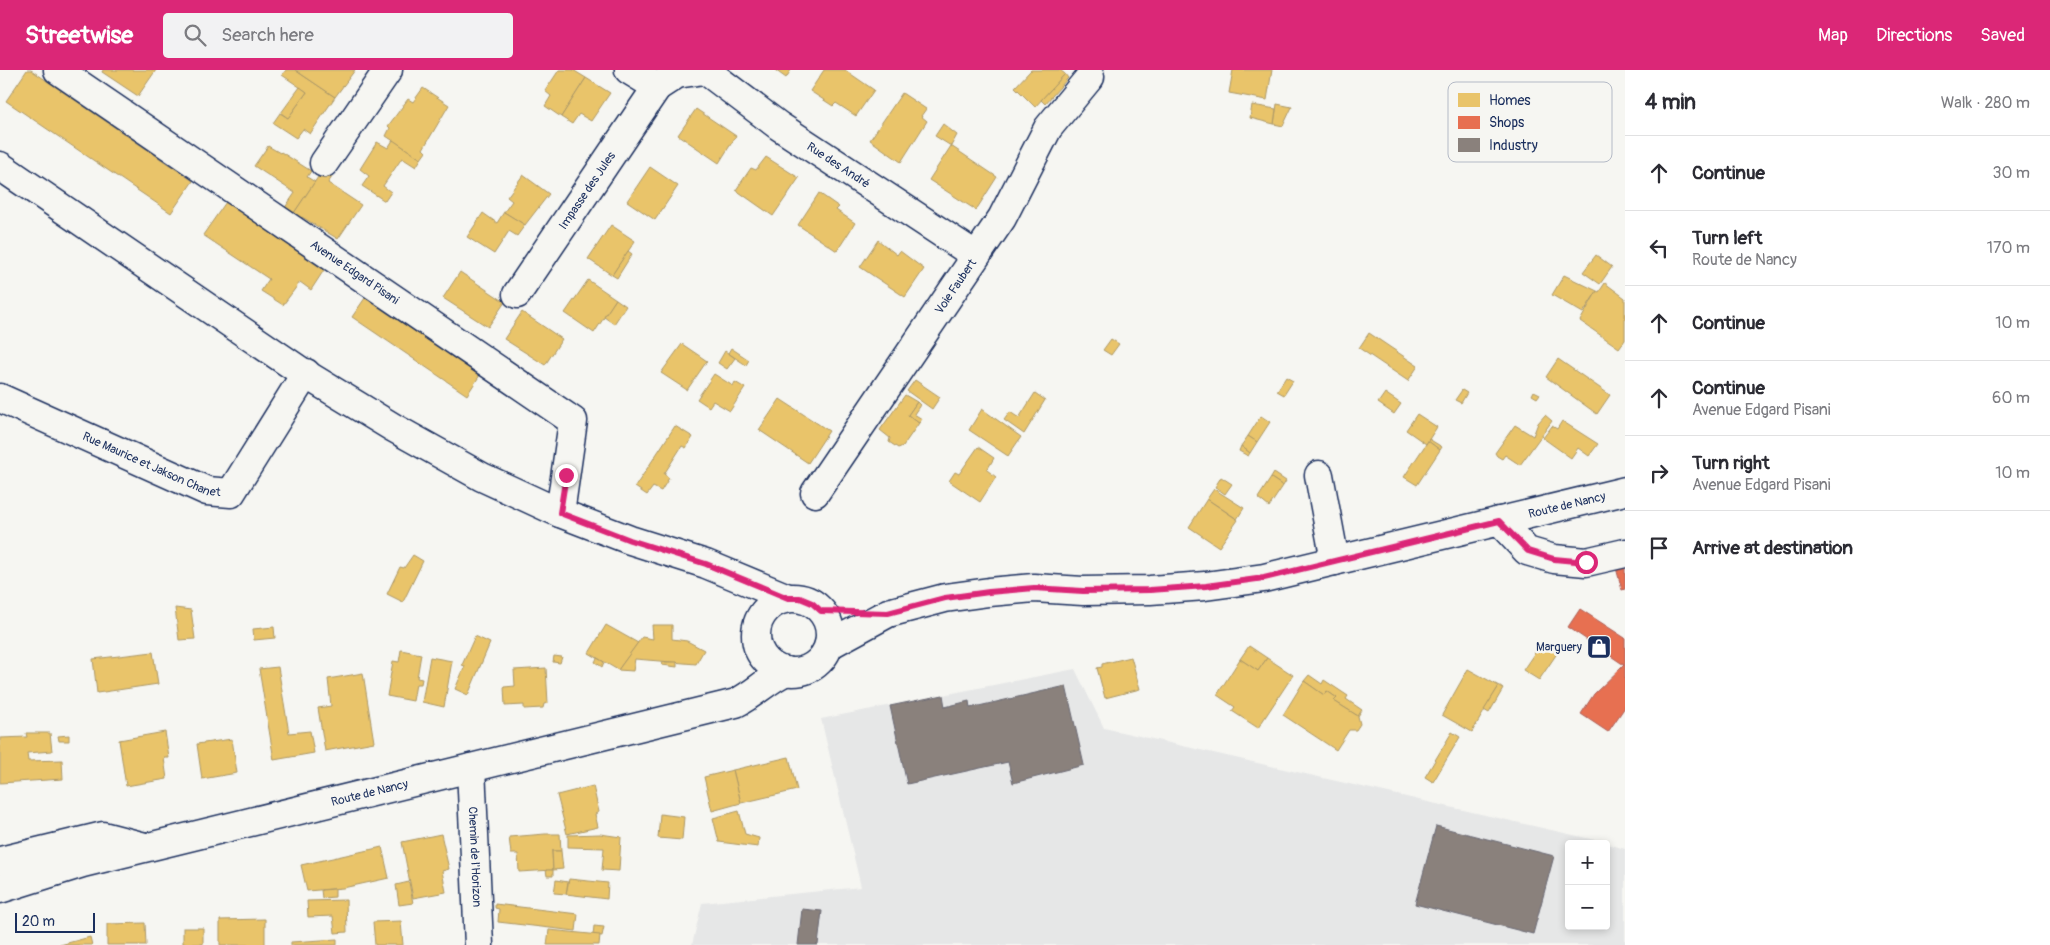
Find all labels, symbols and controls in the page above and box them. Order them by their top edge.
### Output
search box [163,13,513,58]
text: Streetwise [25,21,133,50]
icon: search [181,21,209,49]
text: Search here [221,23,314,47]
text: Map [1818,24,1848,47]
text: Directions [1876,24,1952,47]
text: Saved [1980,24,2025,47]
legend [1448,82,1612,162]
text: 4 min [1645,89,1696,116]
text: Homes [1489,92,1531,109]
text: Walk · 280 m [1941,93,2030,113]
text: Shops [1489,114,1525,131]
text: Industry [1489,137,1538,154]
street label: Rue des André [804,139,873,192]
street label: Impasse des Jules [556,149,619,232]
icon: ahead [1645,159,1673,187]
text: Continue [1692,161,1765,185]
text: 30 m [1992,163,2030,183]
text: Turn left [1692,226,1762,250]
icon: left [1645,234,1673,262]
street label: Avenue Edgard Pisani [307,237,402,308]
text: 170 m [1987,238,2030,258]
text: Route de Nancy [1692,250,1797,270]
street label: Voie Faubert [932,256,980,317]
icon: ahead [1645,309,1673,337]
text: Continue [1692,311,1765,335]
text: 10 m [1995,313,2030,333]
text: Continue [1692,376,1765,400]
icon: ahead [1645,384,1673,412]
text: 60 m [1992,388,2030,408]
text: Avenue Edgard Pisani [1692,400,1831,420]
street label: Rue Maurice et Jakson Chanet [80,429,221,500]
text: Turn right [1692,451,1770,475]
icon: right [1645,459,1673,487]
text: 10 m [1995,463,2030,483]
route end [555,464,578,487]
text: Avenue Edgard Pisani [1692,475,1831,495]
street label: Route de Nancy [1527,489,1607,522]
icon: arrive [1645,534,1673,562]
text: Arrive at destination [1692,536,1853,560]
route start [1575,551,1598,574]
shop icon: Marguery [1586,634,1612,660]
place label: Marguery [1536,640,1582,655]
street label: Route de Nancy [330,777,410,810]
street label: Chemin de l'Horizon [465,806,484,908]
map controls [1565,840,1610,930]
button: + [1565,840,1610,885]
button: − [1565,885,1610,930]
scale bar [15,910,95,933]
text: 20 m [22,913,55,930]

